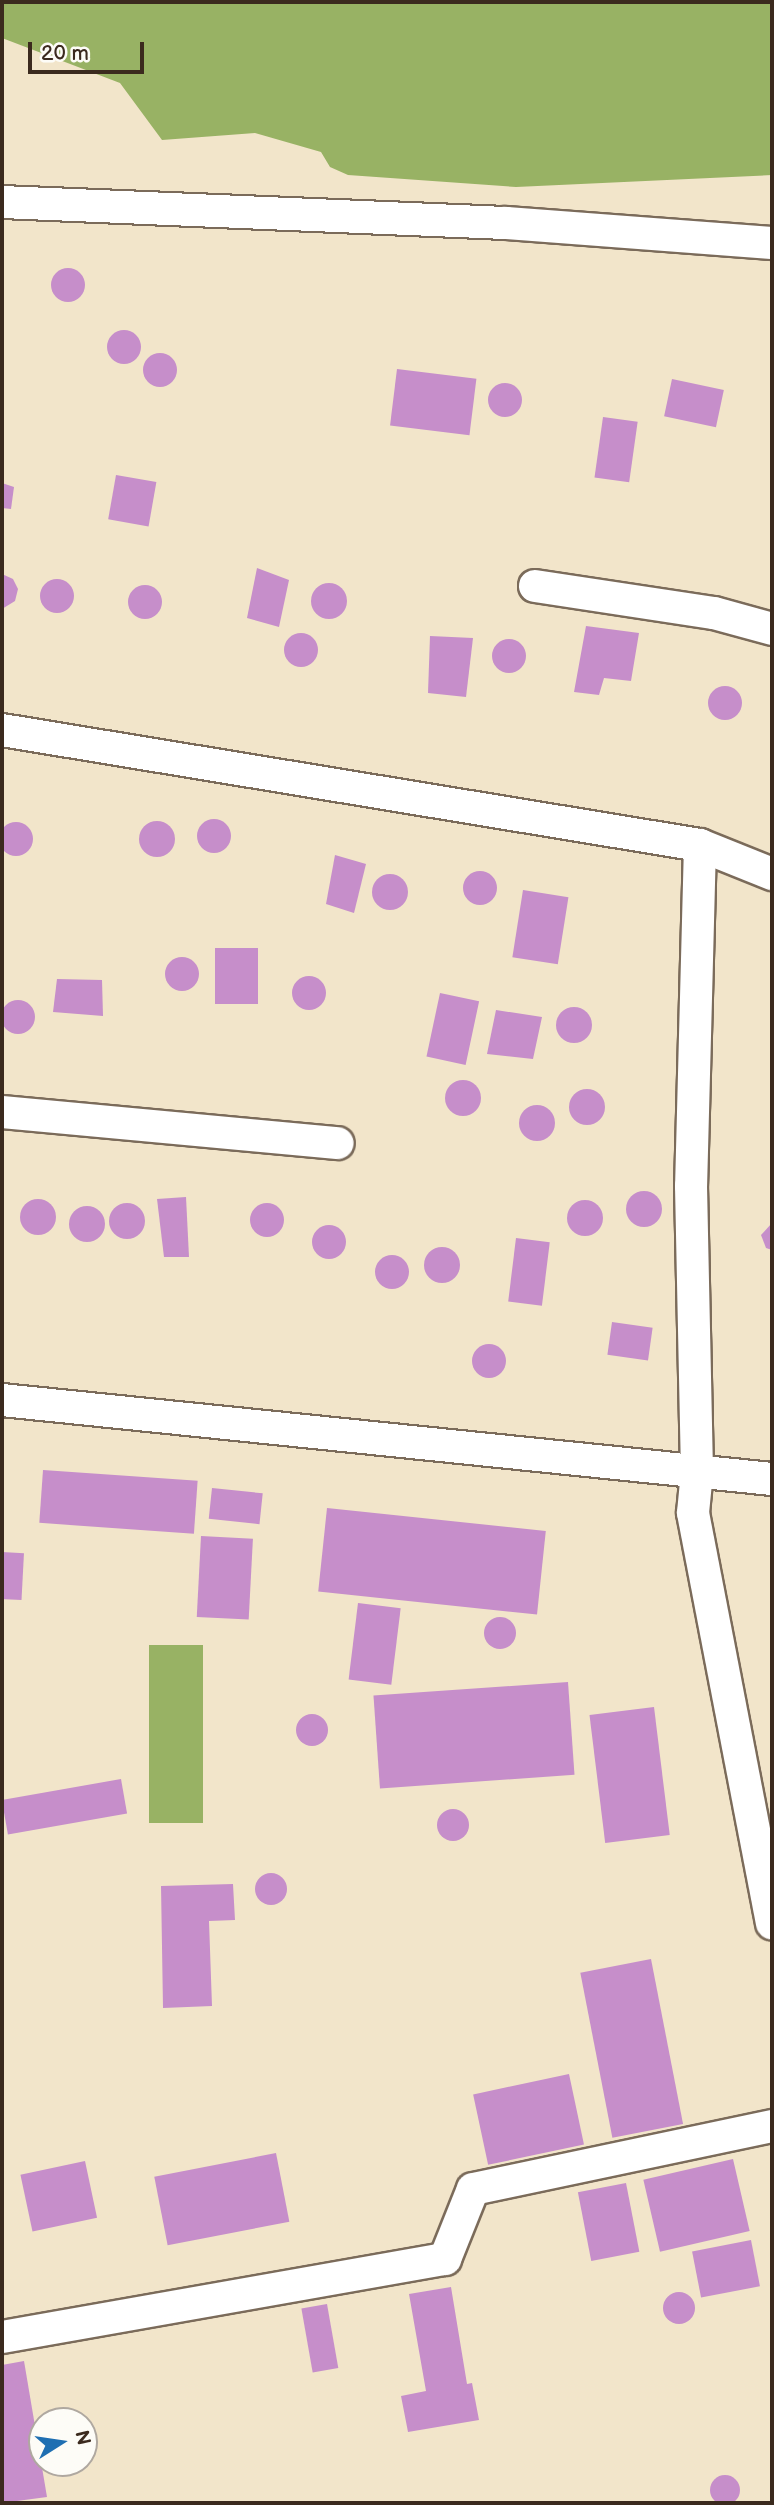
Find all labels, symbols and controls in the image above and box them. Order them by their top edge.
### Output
scale bar [32,28,147,72]
text: 20 m [41,41,89,66]
north arrow [28,2407,98,2477]
text: N [69,2429,95,2447]

